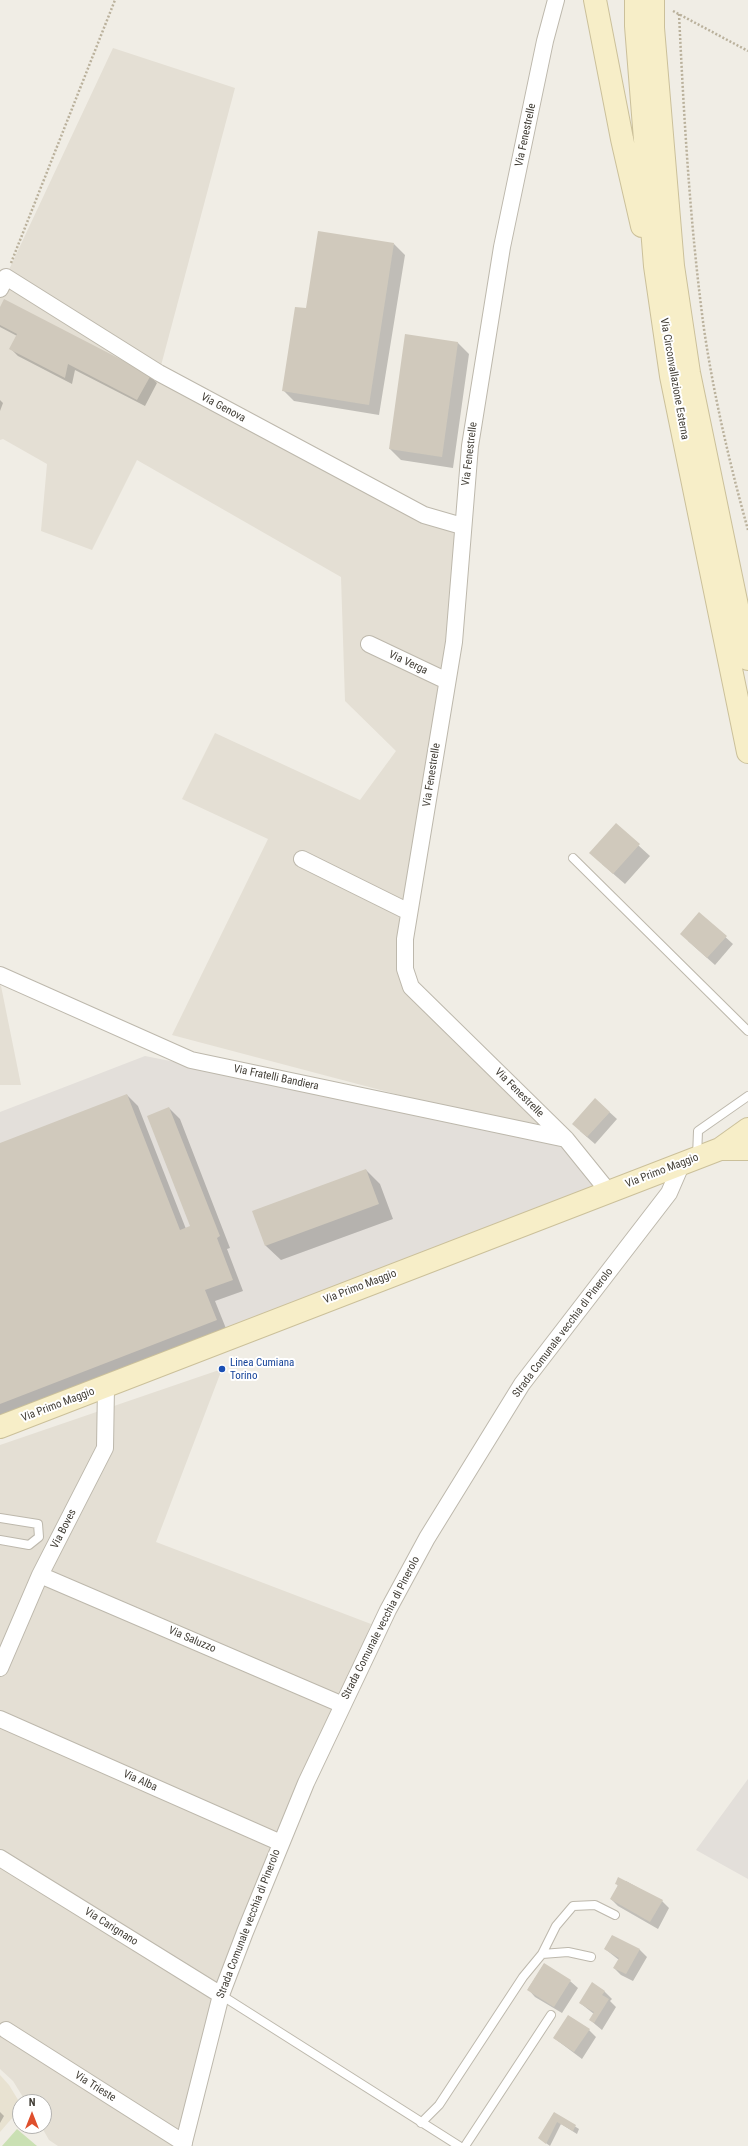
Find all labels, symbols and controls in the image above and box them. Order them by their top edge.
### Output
street label: Via Fenestrelle [513,102,539,168]
street label: Via Circonvallazione Esterna [657,317,691,441]
street label: Via Genova [198,391,248,425]
street label: Via Fenestrelle [460,421,480,487]
street label: Via Verga [386,648,430,678]
street label: Via Fenestrelle [420,742,444,808]
street label: Via Fratelli Bandiera [232,1063,320,1093]
street label: Via Fenestrelle [492,1066,546,1120]
street label: Via Primo Maggio [624,1151,700,1191]
street label: Strada Comunale vecchia di Pinerolo [510,1266,616,1400]
street label: Via Primo Maggio [322,1267,398,1307]
place label: Linea Cumiana Torino [230,1356,294,1382]
marker: Linea Cumiana Torino [217,1364,227,1374]
street label: Via Primo Maggio [20,1385,96,1425]
street label: Via Boves [48,1507,80,1551]
street label: Strada Comunale vecchia di Pinerolo [339,1554,423,1702]
street label: Via Saluzzo [166,1624,218,1656]
street label: Via Alba [121,1768,159,1794]
street label: Strada Comunale vecchia di Pinerolo [214,1848,284,2000]
street label: Via Carignano [82,1905,140,1949]
street label: Via Trieste [72,2069,118,2105]
north arrow [12,2094,52,2134]
text: N [29,2096,35,2109]

